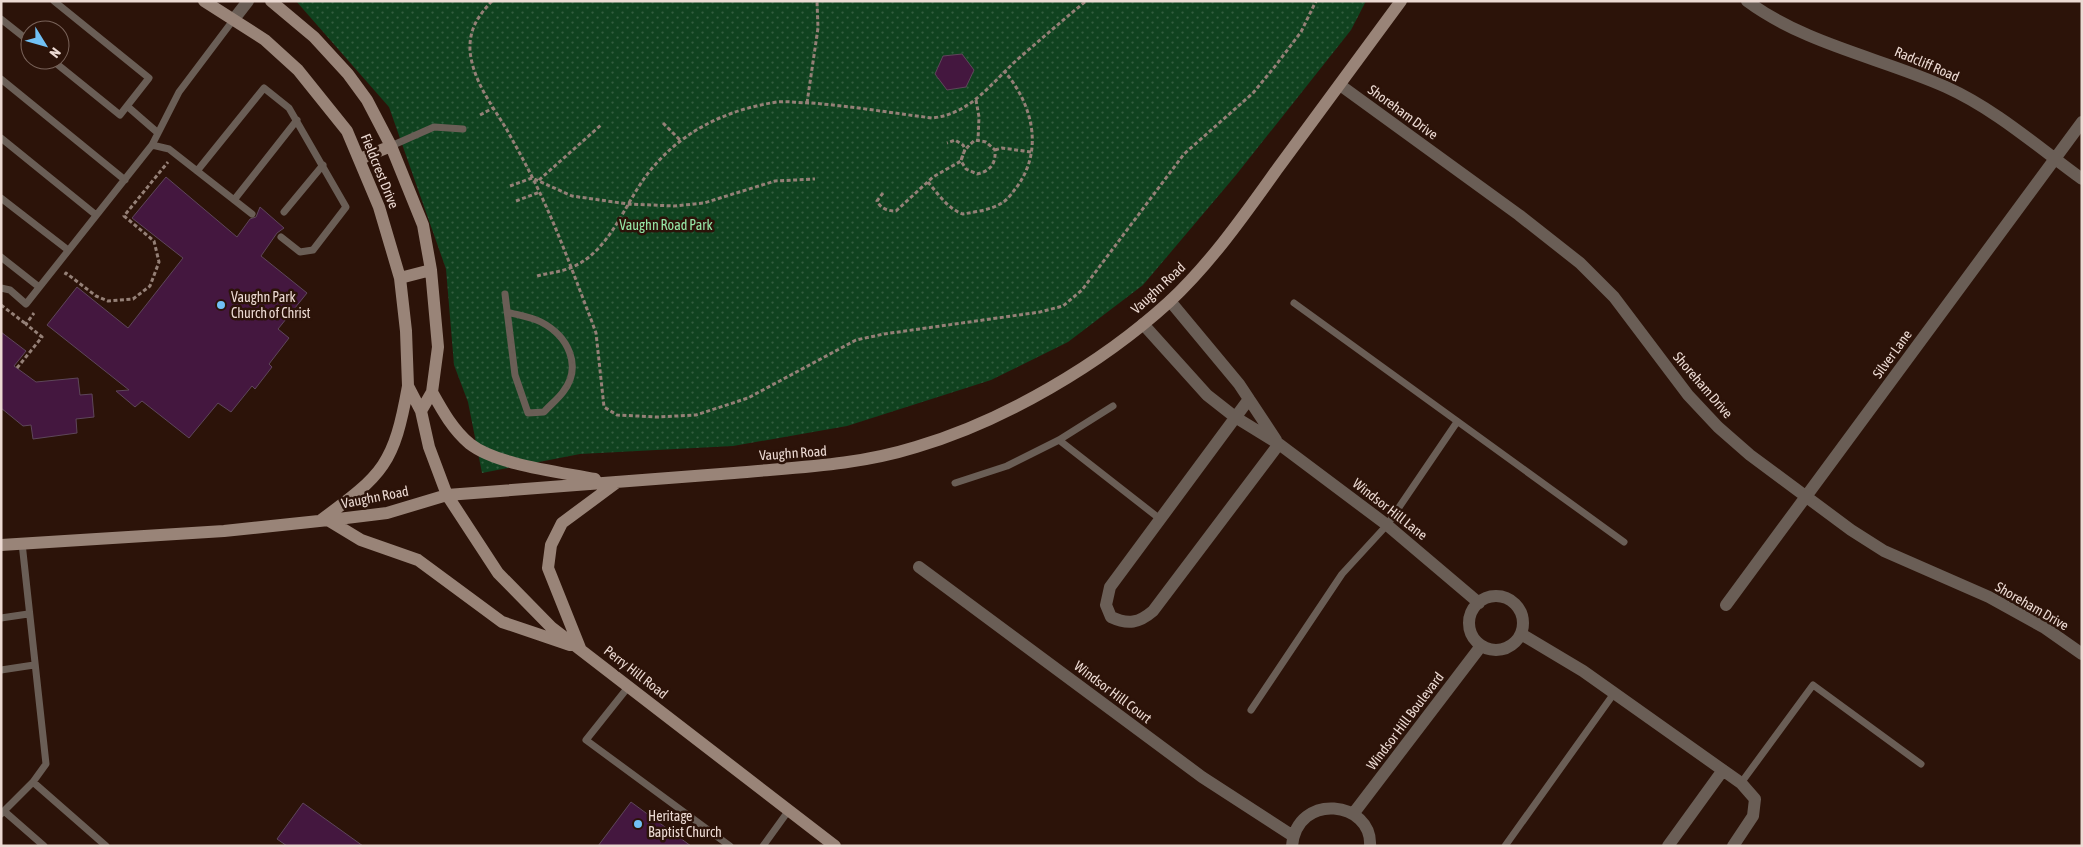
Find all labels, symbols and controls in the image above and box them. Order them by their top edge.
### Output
north arrow [20,20,70,70]
street label: Radcliff Road [1892,43,1962,85]
text: N [47,45,64,61]
street label: Shoreham Drive [1365,81,1441,143]
street label: Fieldcrest Drive [358,131,402,211]
park label: Vaughn Road Park [619,217,713,233]
street label: Vaughn Road [1128,259,1188,317]
place label: Vaughn Park Church of Christ [231,289,311,321]
marker: Vaughn Park Church of Christ [215,299,227,311]
street label: Silver Lane [1869,327,1915,381]
street label: Shoreham Drive [1670,349,1736,421]
street label: Vaughn Road [759,443,827,463]
street label: Windsor Hill Lane [1350,475,1430,543]
street label: Vaughn Road [340,483,410,511]
street label: Shoreham Drive [1992,579,2072,633]
street label: Perry Hill Road [601,642,671,702]
street label: Windsor Hill Court [1071,658,1155,726]
street label: Windsor Hill Boulevard [1363,669,1447,773]
place label: Heritage Baptist Church [648,808,722,840]
marker: Heritage Baptist Church [632,818,644,830]

